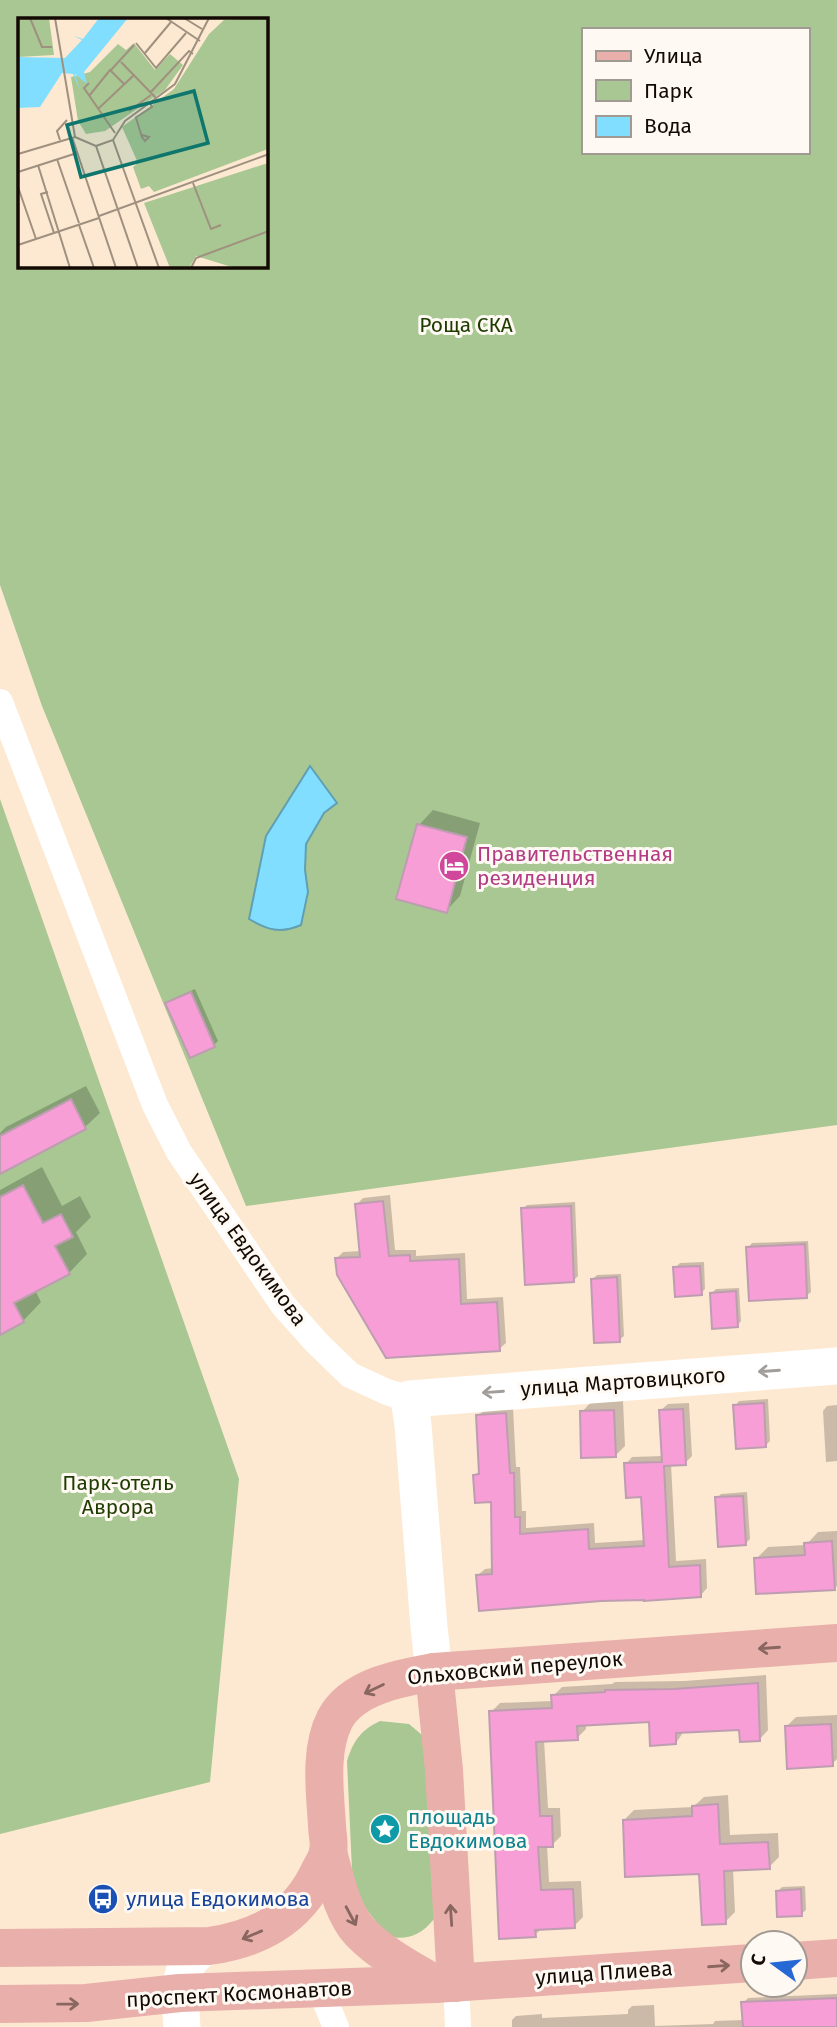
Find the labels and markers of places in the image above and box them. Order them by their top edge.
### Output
place label: Правительственная резиденция [477,841,673,891]
hotel icon: Правительственная резиденция [437,849,471,883]
place label: площадь Евдокимова [408,1804,528,1854]
place icon: площадь Евдокимова [368,1812,402,1846]
bus stop icon: улица Евдокимова [86,1882,120,1916]
place label: улица Евдокимова [126,1886,310,1912]

